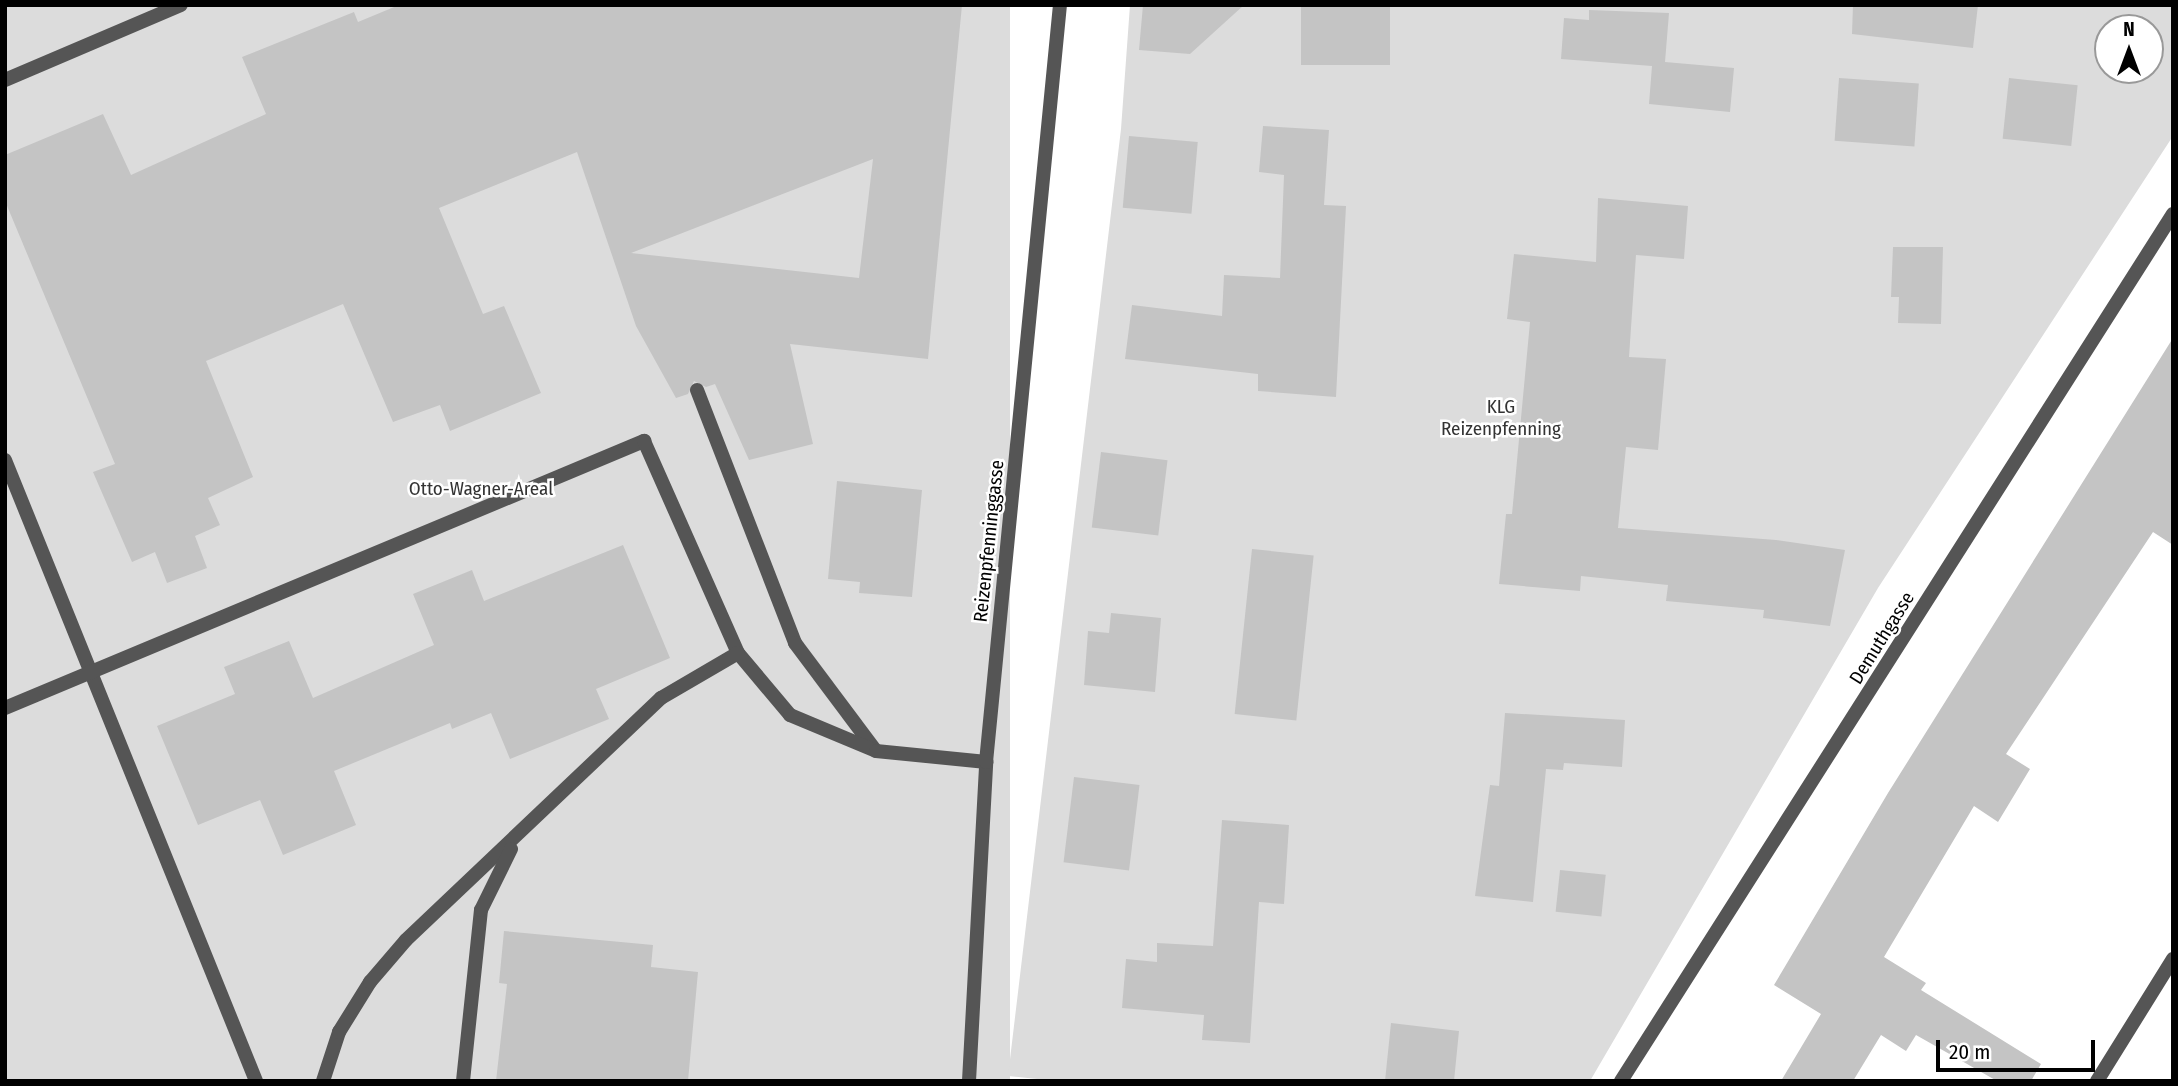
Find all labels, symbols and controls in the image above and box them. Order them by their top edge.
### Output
north arrow [2094,14,2164,84]
text: N [2123,18,2135,41]
park label: KLG Reizenpfenning [1441,396,1561,440]
street label: Reizenpfenninggasse [969,459,1009,623]
park label: Otto-Wagner-Areal [409,478,553,500]
street label: Demuthgasse [1845,588,1919,688]
scale bar [1940,1026,2099,1070]
text: 20 m [1949,1039,1990,1065]

